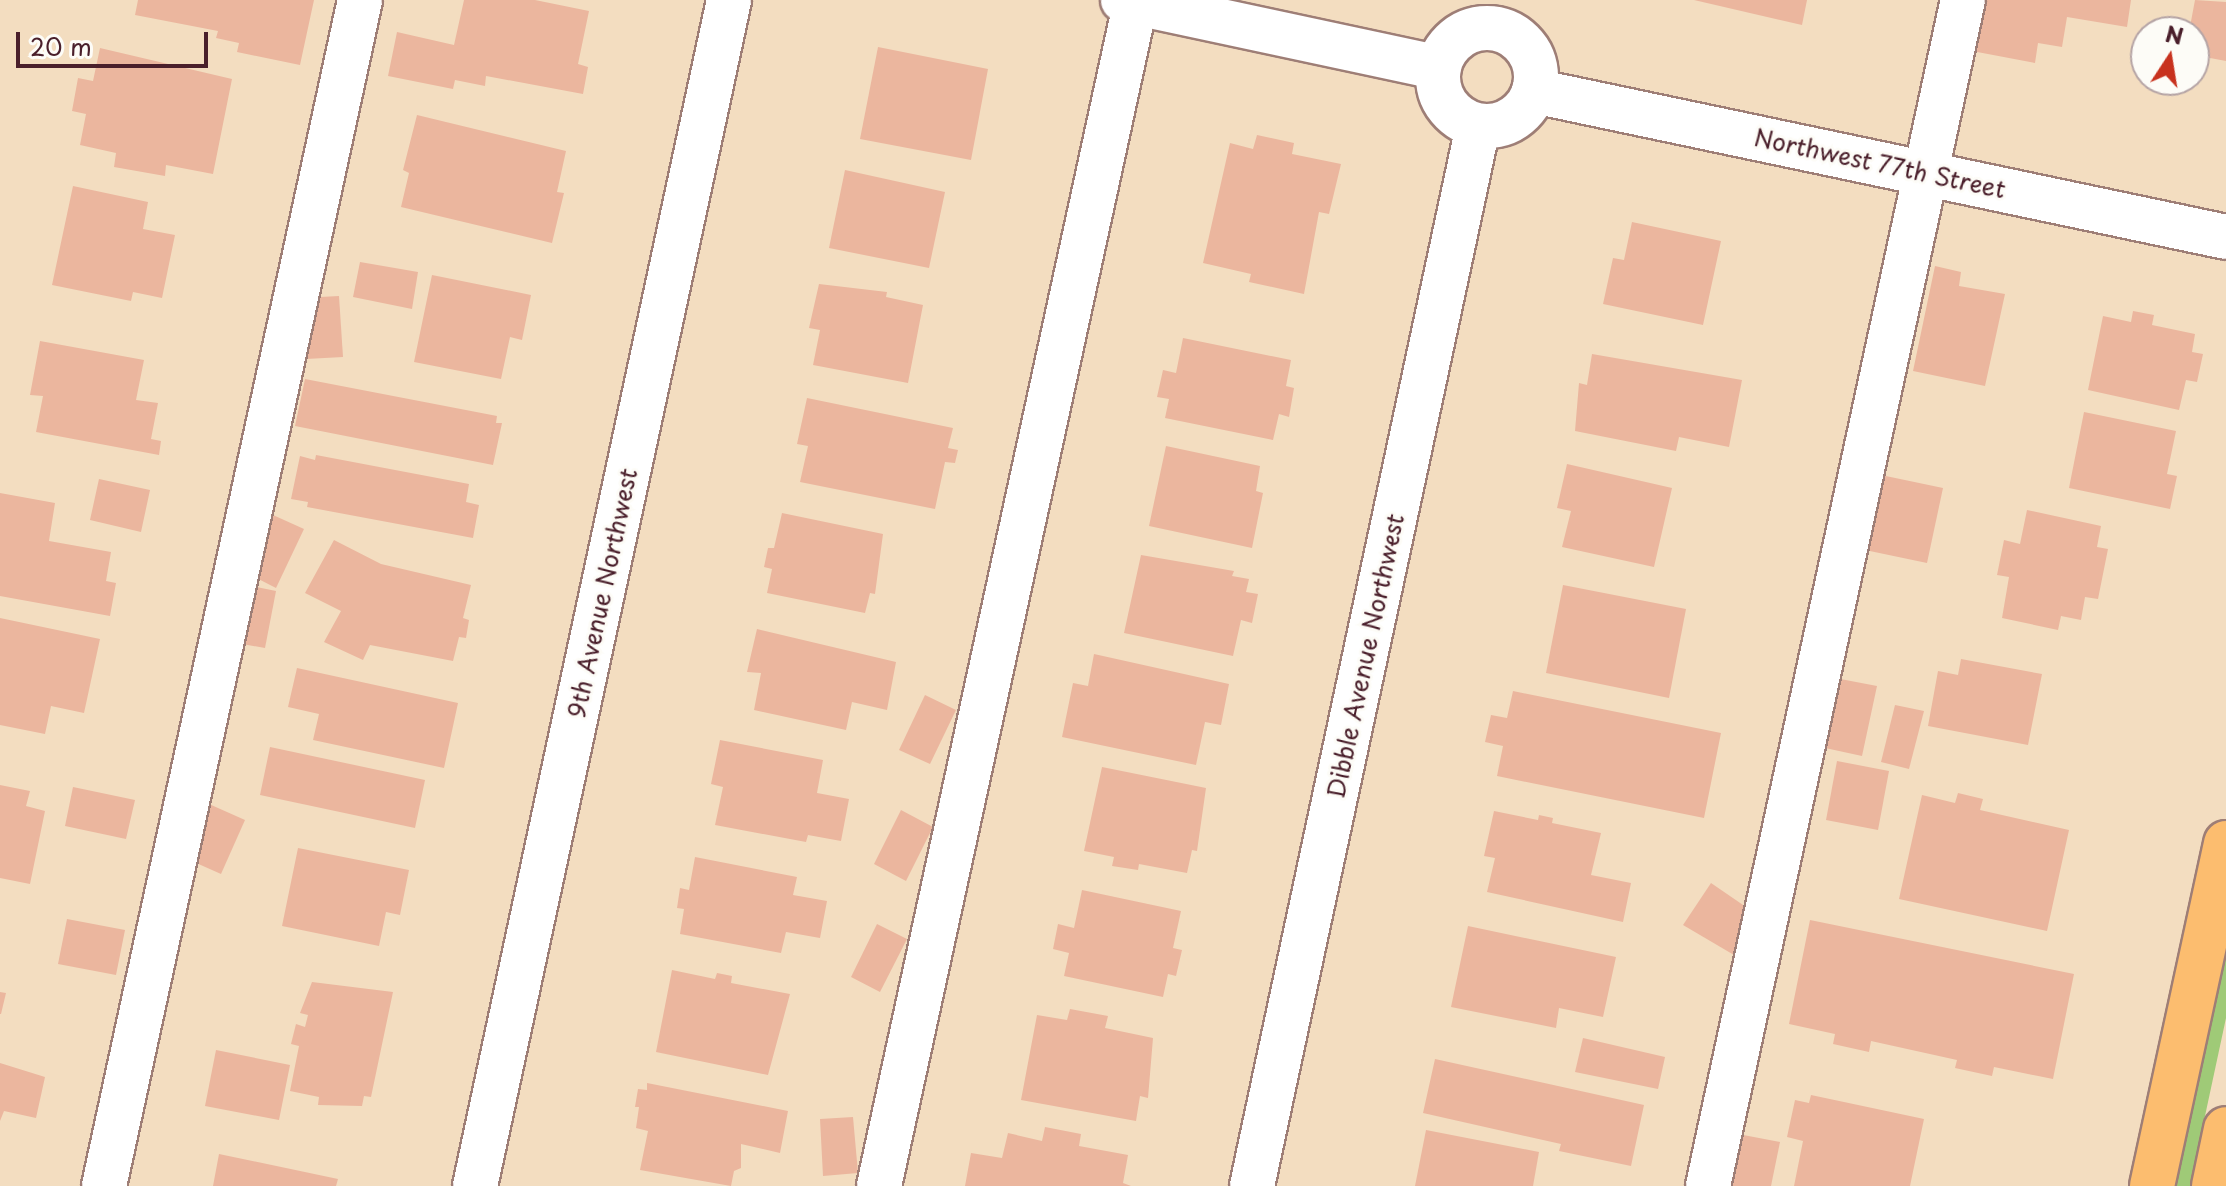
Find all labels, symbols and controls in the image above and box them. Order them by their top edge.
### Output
scale bar [20,16,212,66]
north arrow [2130,16,2210,96]
text: N [2163,16,2187,52]
text: 20 m [30,28,92,64]
street label: Northwest 77th Street [1751,122,2009,204]
street label: 9th Avenue Northwest [561,465,643,721]
street label: Dibble Avenue Northwest [1321,511,1409,801]

